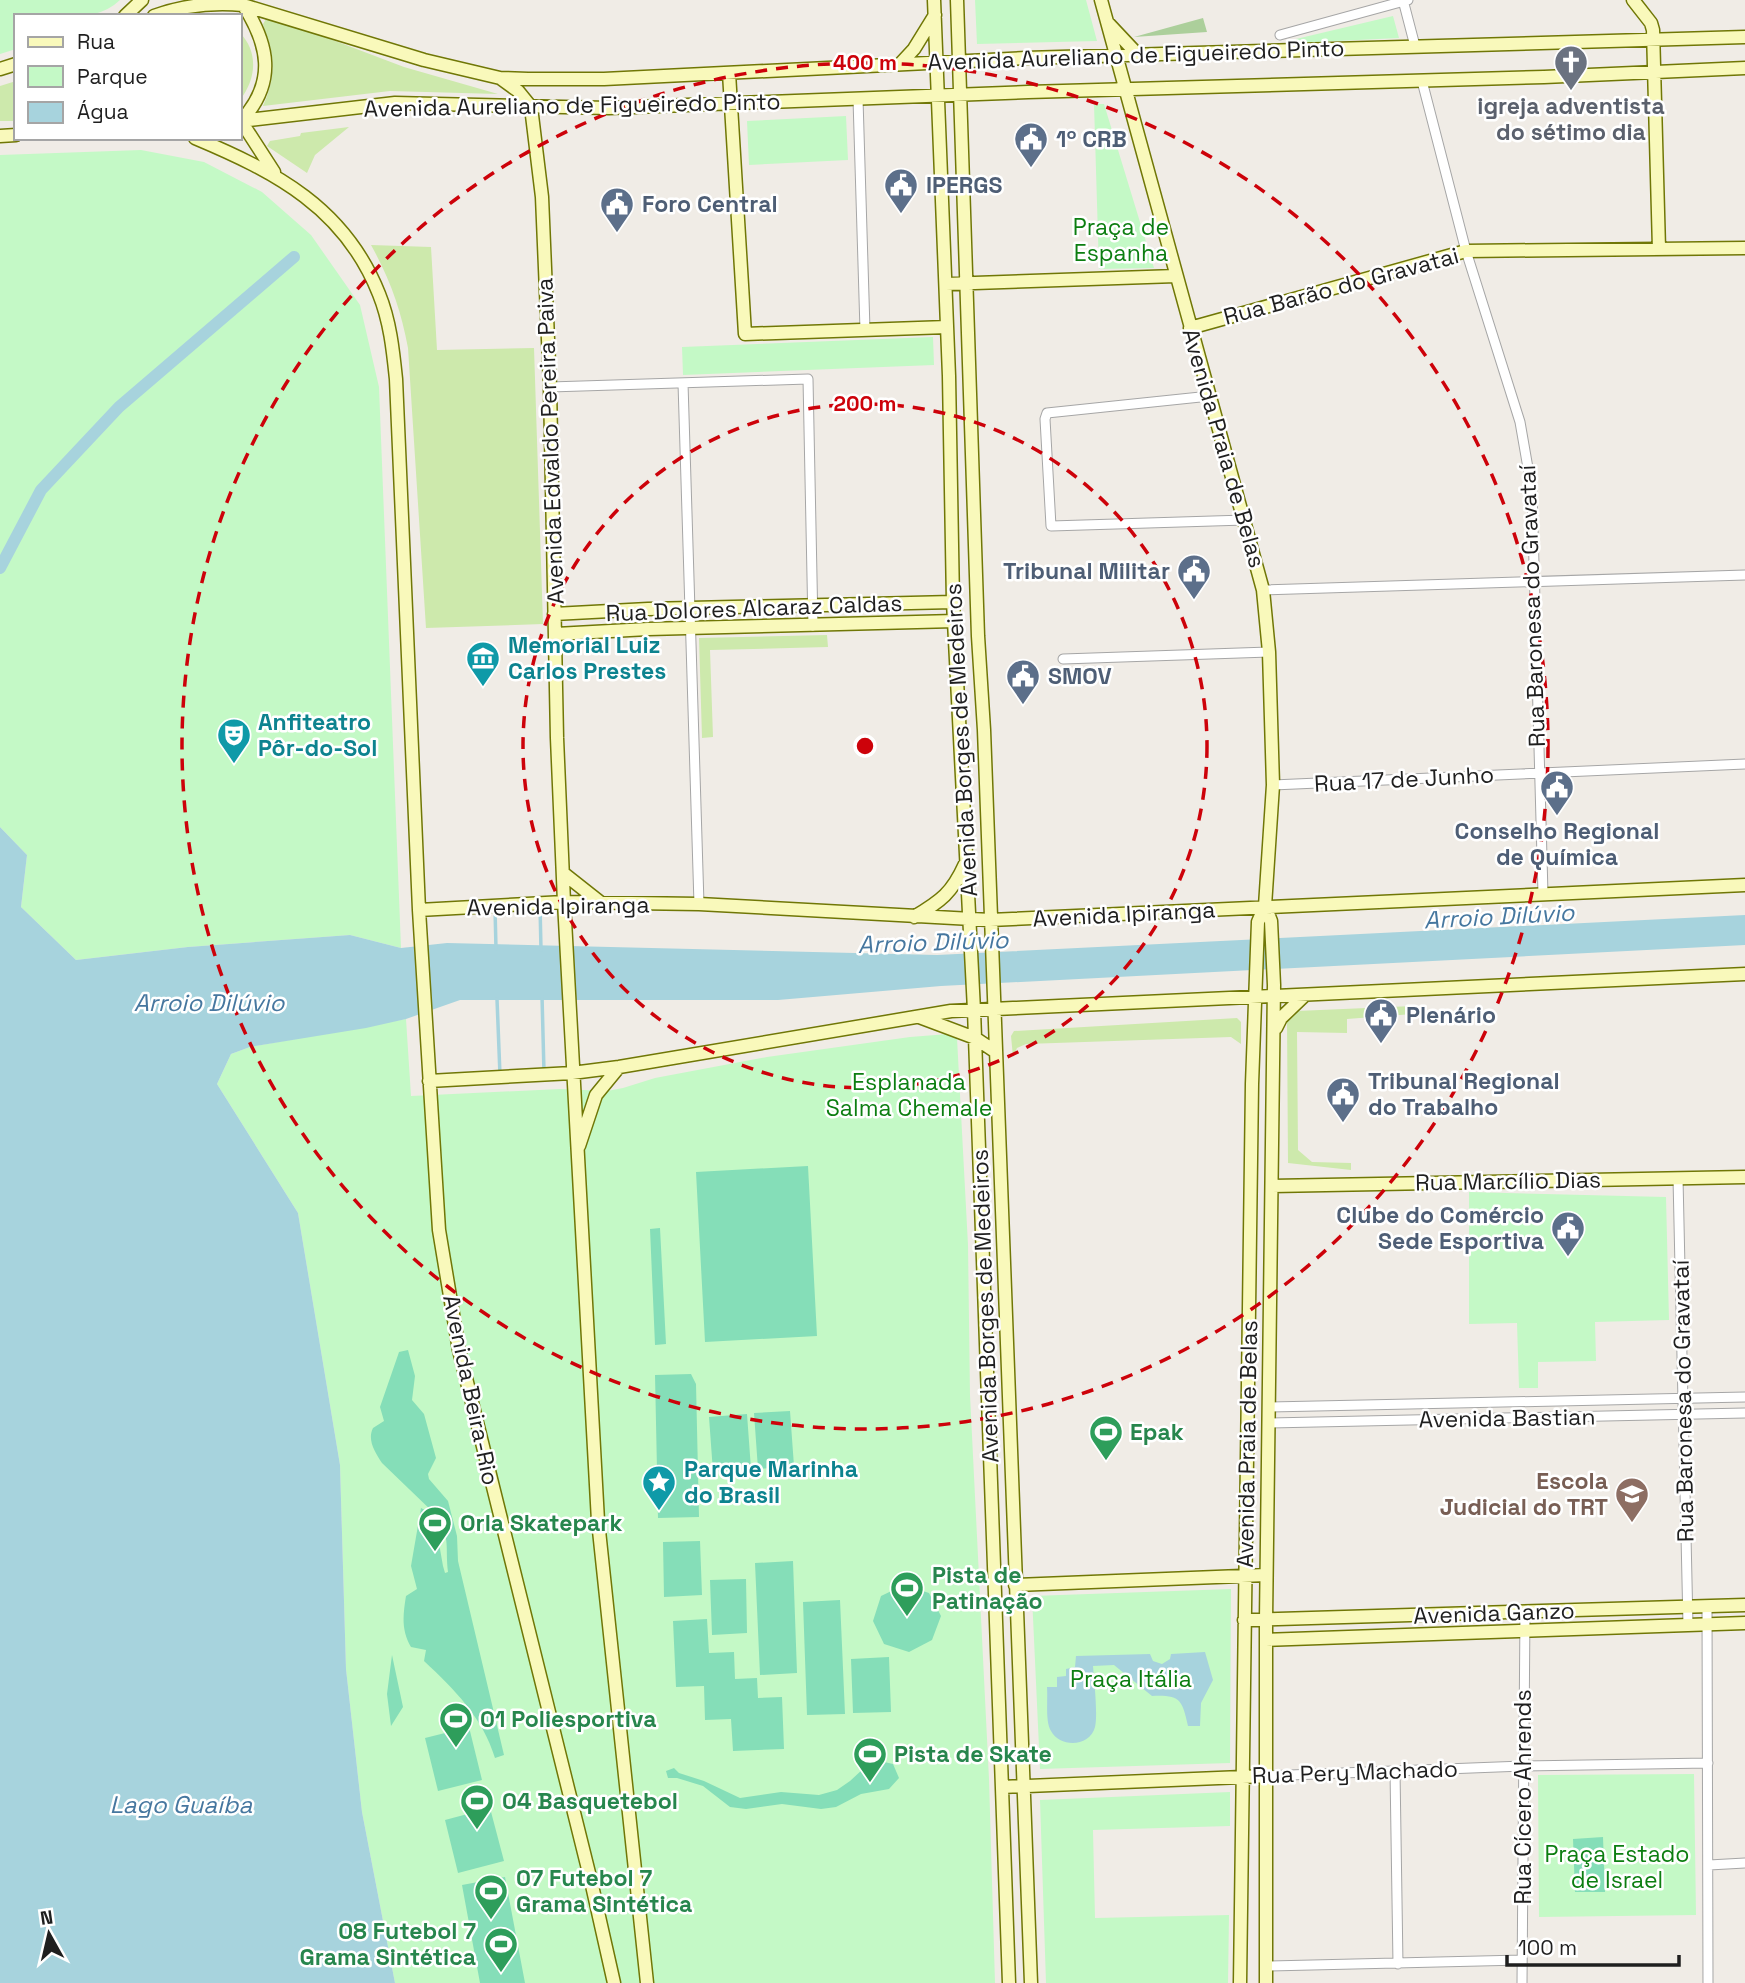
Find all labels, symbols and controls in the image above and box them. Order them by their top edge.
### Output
legend [14,14,242,140]
text: Rua [77,28,115,55]
street label: Avenida Aureliano de Figueiredo Pinto [927,33,1345,77]
church icon: igreja adventista do sétimo dia [1552,43,1590,92]
text: 400 m [833,49,897,76]
text: Parque [77,63,148,90]
street label: Avenida Aureliano de Figueiredo Pinto [363,86,781,124]
place label: igreja adventista do sétimo dia [1477,91,1665,147]
text: Água [77,98,129,125]
public building icon: 1º CRB [1012,120,1050,169]
place label: 1º CRB [1056,124,1127,154]
public building icon: IPERGS [882,166,920,215]
place label: IPERGS [926,170,1002,200]
public building icon: Foro Central [598,185,636,234]
place label: Foro Central [642,189,778,219]
park label: Praça de Espanha [1073,212,1169,268]
street label: Rua Barão do Gravatai [1220,240,1462,332]
street label: Avenida Edvaldo Pereira Paiva [529,277,571,605]
street label: Avenida Praia de Belas [1175,325,1273,571]
text: 200 m [834,390,896,417]
street label: Rua Baronesa do Gravataí [1512,464,1552,748]
public building icon: Tribunal Militar [1175,552,1213,601]
place label: Tribunal Militar [1003,556,1170,586]
street label: Avenida Borges de Medeiros [938,582,984,898]
street label: Rua Dolores Alcaraz Caldas [605,588,903,628]
place label: Memorial Luiz Carlos Prestes [508,630,666,686]
museum icon: Memorial Luiz Carlos Prestes [464,639,502,688]
public building icon: SMOV [1004,657,1042,706]
place label: SMOV [1048,661,1112,691]
place label: Anfiteatro Pôr-do-Sol [258,707,377,763]
theatre icon: Anfiteatro Pôr-do-Sol [215,716,253,765]
centre of rings [853,734,877,758]
street label: Rua 17 de Junho [1313,759,1495,799]
public building icon: Conselho Regional de Química [1538,768,1576,817]
place label: Conselho Regional de Química [1455,816,1659,872]
street label: Avenida Ipiranga [466,889,650,923]
street label: Avenida Ipiranga [1032,894,1216,934]
water label: Arroio Dilúvio [1423,897,1576,935]
water label: Arroio Dilúvio [857,924,1010,960]
water label: Arroio Dilúvio [134,987,285,1018]
public building icon: Plenário [1362,996,1400,1045]
place label: Plenário [1406,1000,1496,1030]
place label: Tribunal Regional do Trabalho [1368,1066,1560,1122]
park label: Esplanada Salma Chemale [826,1067,992,1123]
public building icon: Tribunal Regional do Trabalho [1324,1075,1362,1124]
street label: Avenida Borges de Medeiros [965,1149,1005,1463]
street label: Rua Marcílio Dias [1415,1164,1601,1198]
place label: Clube do Comércio Sede Esportiva [1336,1200,1544,1256]
public building icon: Clube do Comércio Sede Esportiva [1549,1209,1587,1258]
street label: Rua Baronesa do Gravataí [1666,1259,1700,1542]
street label: Avenida Beira-Rio [436,1292,506,1488]
street label: Avenida Praia de Belas [1230,1320,1264,1568]
street label: Avenida Bastian [1418,1401,1596,1435]
sports icon: Epak [1087,1413,1125,1462]
place label: Epak [1130,1417,1184,1447]
place label: Parque Marinha do Brasil [684,1454,858,1510]
place icon: Parque Marinha do Brasil [640,1463,678,1512]
place label: Escola Judicial do TRT [1440,1466,1608,1522]
school or university icon: Escola Judicial do TRT [1613,1475,1651,1524]
sports icon: Orla Skatepark [416,1504,454,1553]
place label: Orla Skatepark [460,1508,622,1538]
place label: Pista de Patinação [932,1560,1043,1616]
sports icon: Pista de Patinação [888,1569,926,1618]
street label: Avenida Ganzo [1413,1595,1575,1631]
park label: Praça Itália [1070,1664,1192,1694]
street label: Rua Cícero Ahrends [1508,1689,1538,1905]
sports icon: 01 Poliesportiva [437,1700,475,1749]
place label: 01 Poliesportiva [480,1704,656,1734]
sports icon: Pista de Skate [851,1735,889,1784]
place label: Pista de Skate [894,1739,1052,1769]
street label: Rua Pery Machado [1252,1753,1458,1791]
sports icon: 04 Basquetebol [458,1782,496,1831]
place label: 04 Basquetebol [502,1786,678,1816]
water label: Lago Guaíba [110,1789,252,1820]
park label: Praça Estado de Israel [1544,1839,1690,1895]
place label: 07 Futebol 7 Grama Sintética [516,1863,692,1919]
sports icon: 07 Futebol 7 Grama Sintética [472,1872,510,1921]
north arrow [14,1899,84,1969]
text: N [39,1904,55,1931]
place label: 08 Futebol 7 Grama Sintética [300,1916,476,1972]
scale bar [1507,1924,1678,1968]
sports icon: 08 Futebol 7 Grama Sintética [482,1925,520,1974]
text: 100 m [1518,1934,1577,1961]

